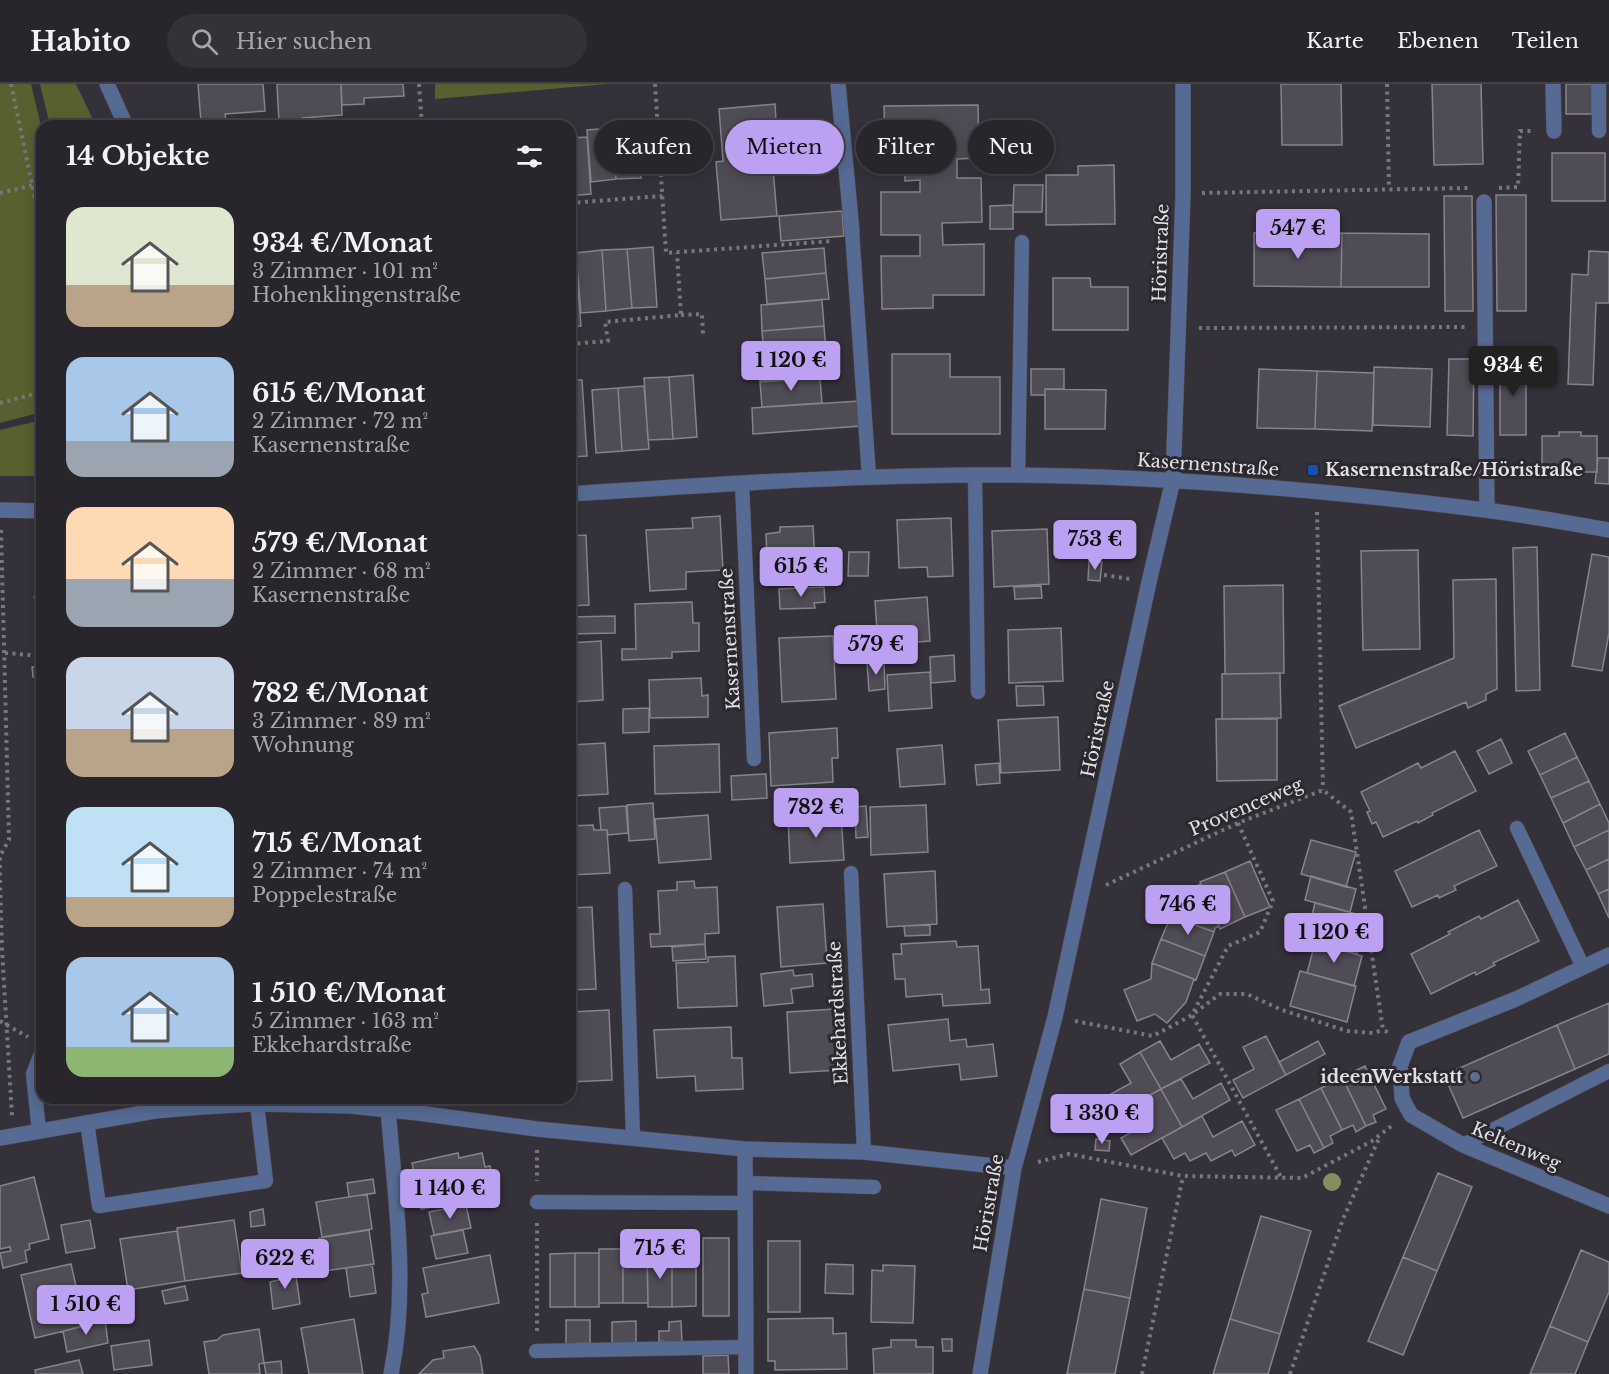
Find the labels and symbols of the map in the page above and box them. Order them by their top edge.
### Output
street label: Höristraße [1148,203,1174,303]
pin: 547 € [1256,209,1340,260]
pin: 1 120 € [736,341,846,392]
pin: 934 € [1471,346,1555,397]
street label: Kasernenstraße [1136,449,1280,481]
place label: Kasernenstraße/Höristraße [1325,459,1583,481]
marker: Kasernenstraße/Höristraße [1306,463,1320,477]
pin: 753 € [1053,520,1137,571]
pin: 615 € [759,547,843,598]
street label: Kasernenstraße [715,567,745,711]
pin: 579 € [834,625,918,676]
street label: Höristraße [1077,678,1119,780]
street label: Provenceweg [1186,773,1306,841]
pin: 782 € [774,788,858,839]
pin: 746 € [1146,885,1230,936]
pin: 1 120 € [1279,913,1389,964]
street label: Ekkehardstraße [823,941,853,1085]
place label: ideenWerkstatt [1320,1066,1463,1088]
marker: ideenWerkstatt [1468,1070,1482,1084]
pin: 1 330 € [1047,1094,1157,1145]
street label: Keltenweg [1468,1117,1564,1175]
street label: Höristraße [970,1152,1008,1254]
pin: 1 140 € [395,1169,505,1220]
pin: 715 € [618,1229,702,1280]
pin: 622 € [243,1239,327,1290]
pin: 1 510 € [31,1285,141,1336]

